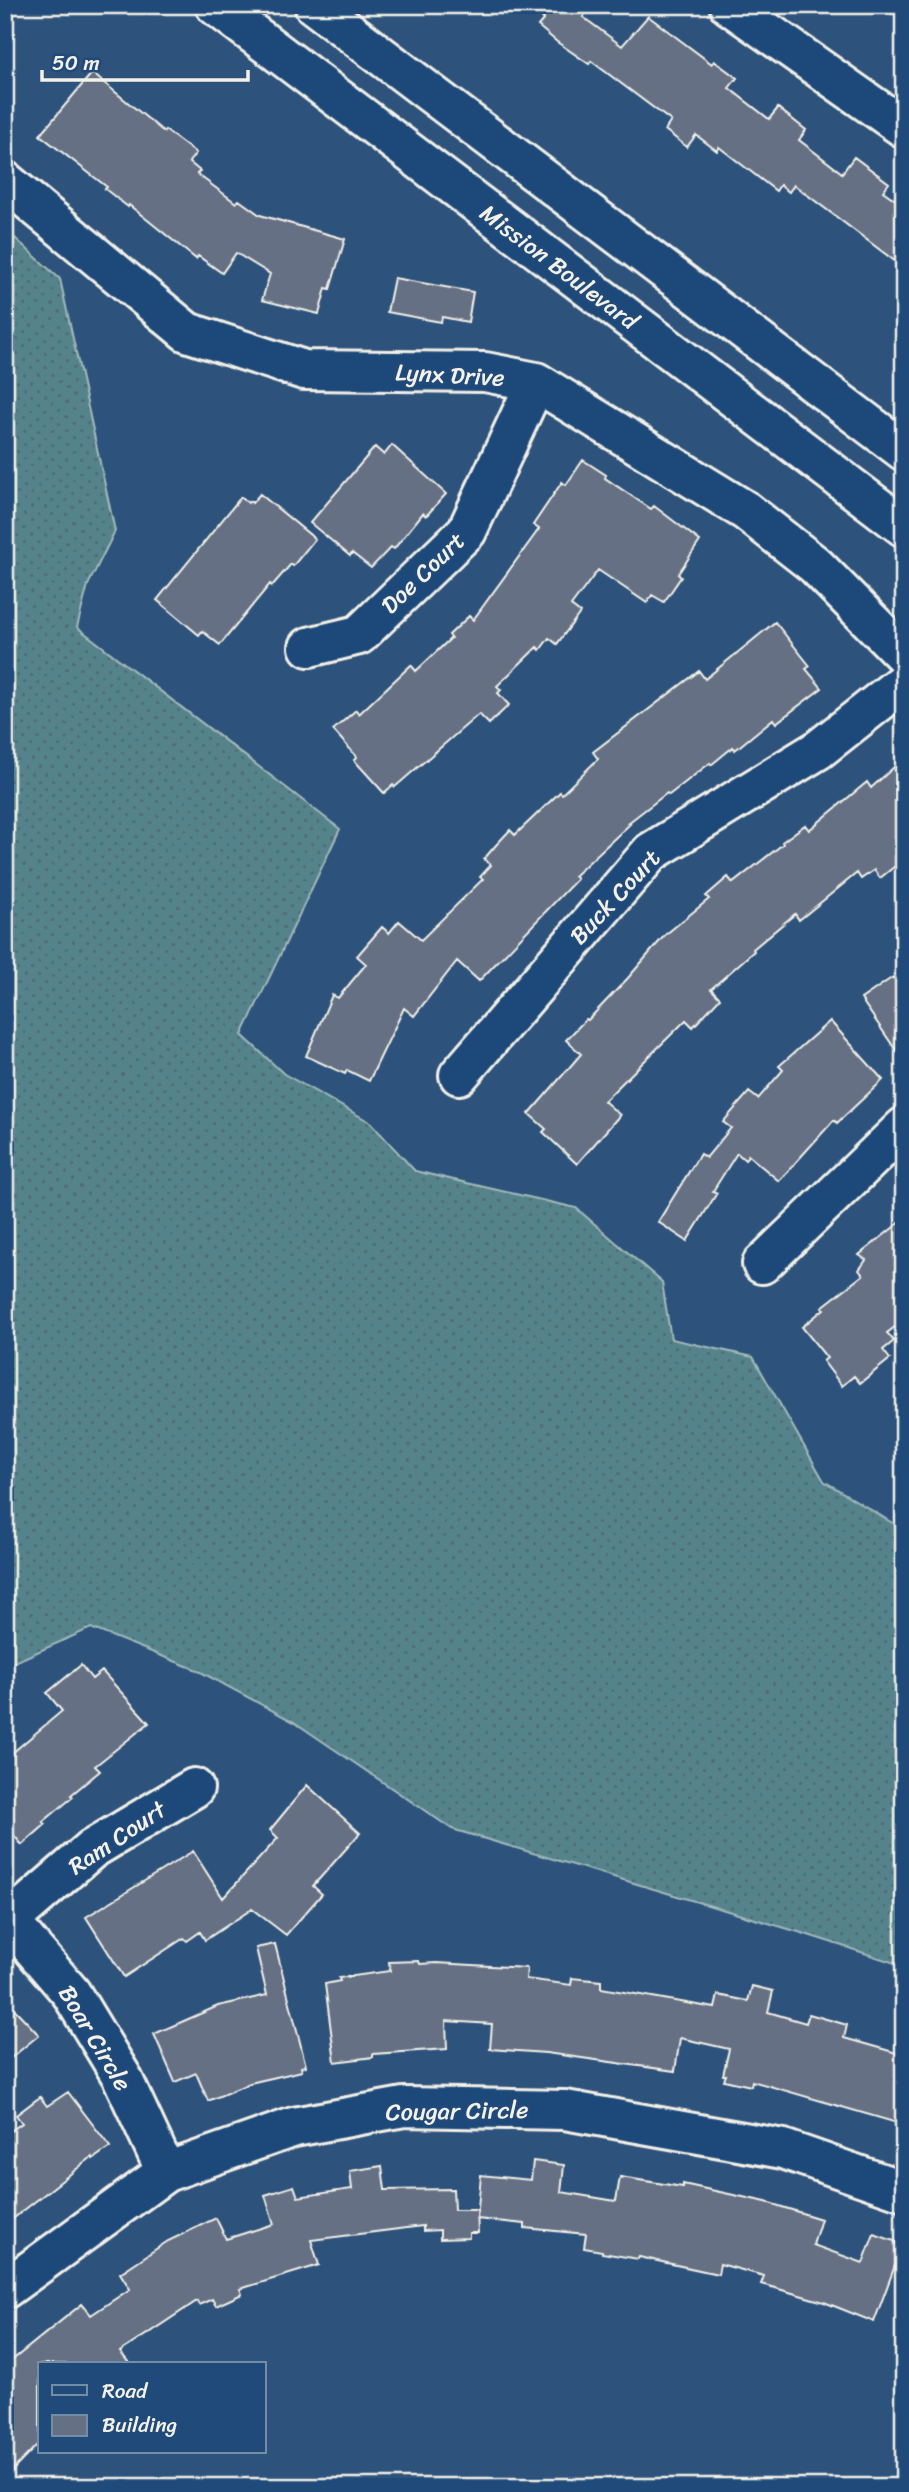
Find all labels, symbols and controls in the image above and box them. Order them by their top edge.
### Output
scale bar [42,38,248,82]
text: 50 m [52,44,100,82]
street label: Mission Boulevard [470,193,650,342]
street label: Lynx Drive [394,351,506,399]
street label: Doe Court [371,521,475,625]
street label: Buck Court [559,839,671,955]
street label: Ram Court [59,1789,176,1886]
street label: Boar Circle [47,1977,143,2099]
street label: Cougar Circle [385,2089,529,2133]
legend [38,2362,266,2454]
text: Road [102,2372,149,2410]
text: Building [102,2406,178,2444]

